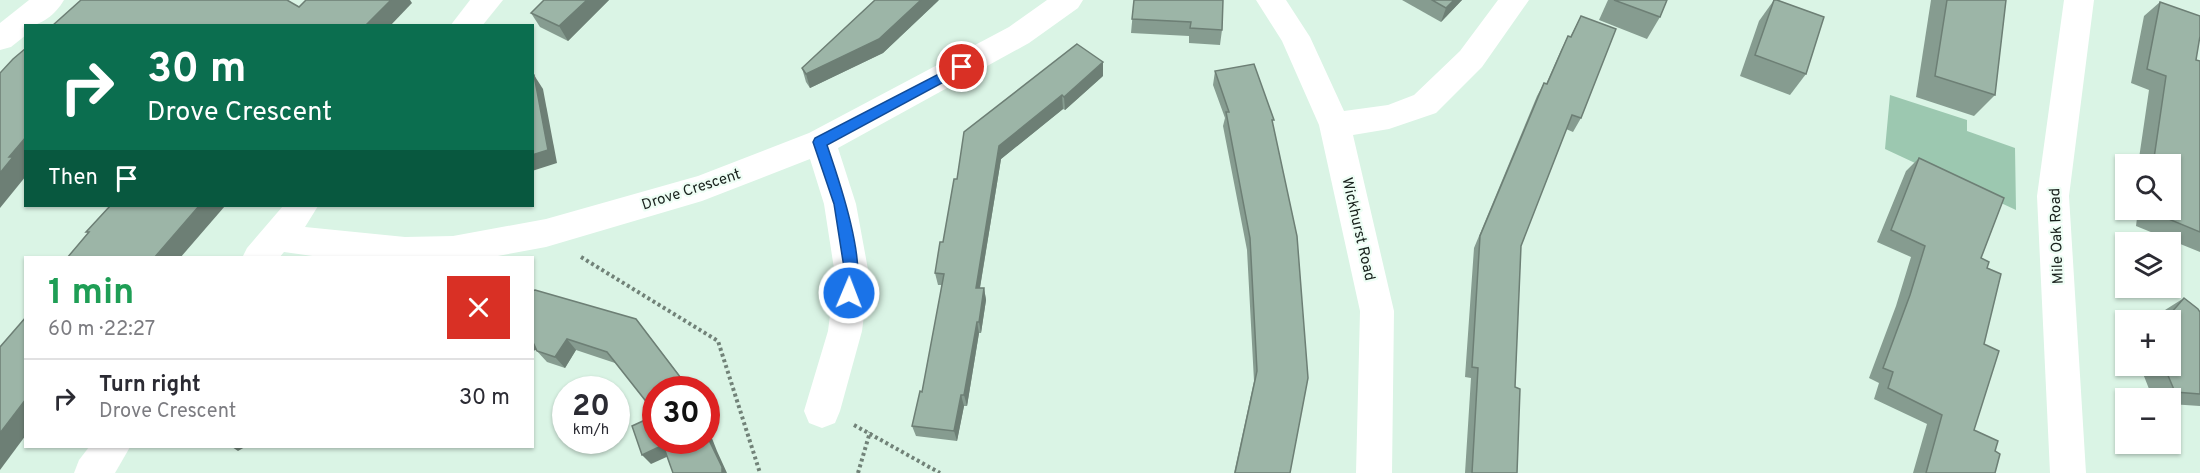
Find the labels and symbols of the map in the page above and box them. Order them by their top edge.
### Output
pin [936,41,987,92]
street label: Drove Crescent [640,165,743,215]
street label: Wickhurst Road [1336,176,1379,283]
street label: Mile Oak Road [2046,188,2069,284]
position arrow [817,261,881,325]
speed limit sign: 30 [642,376,720,454]

